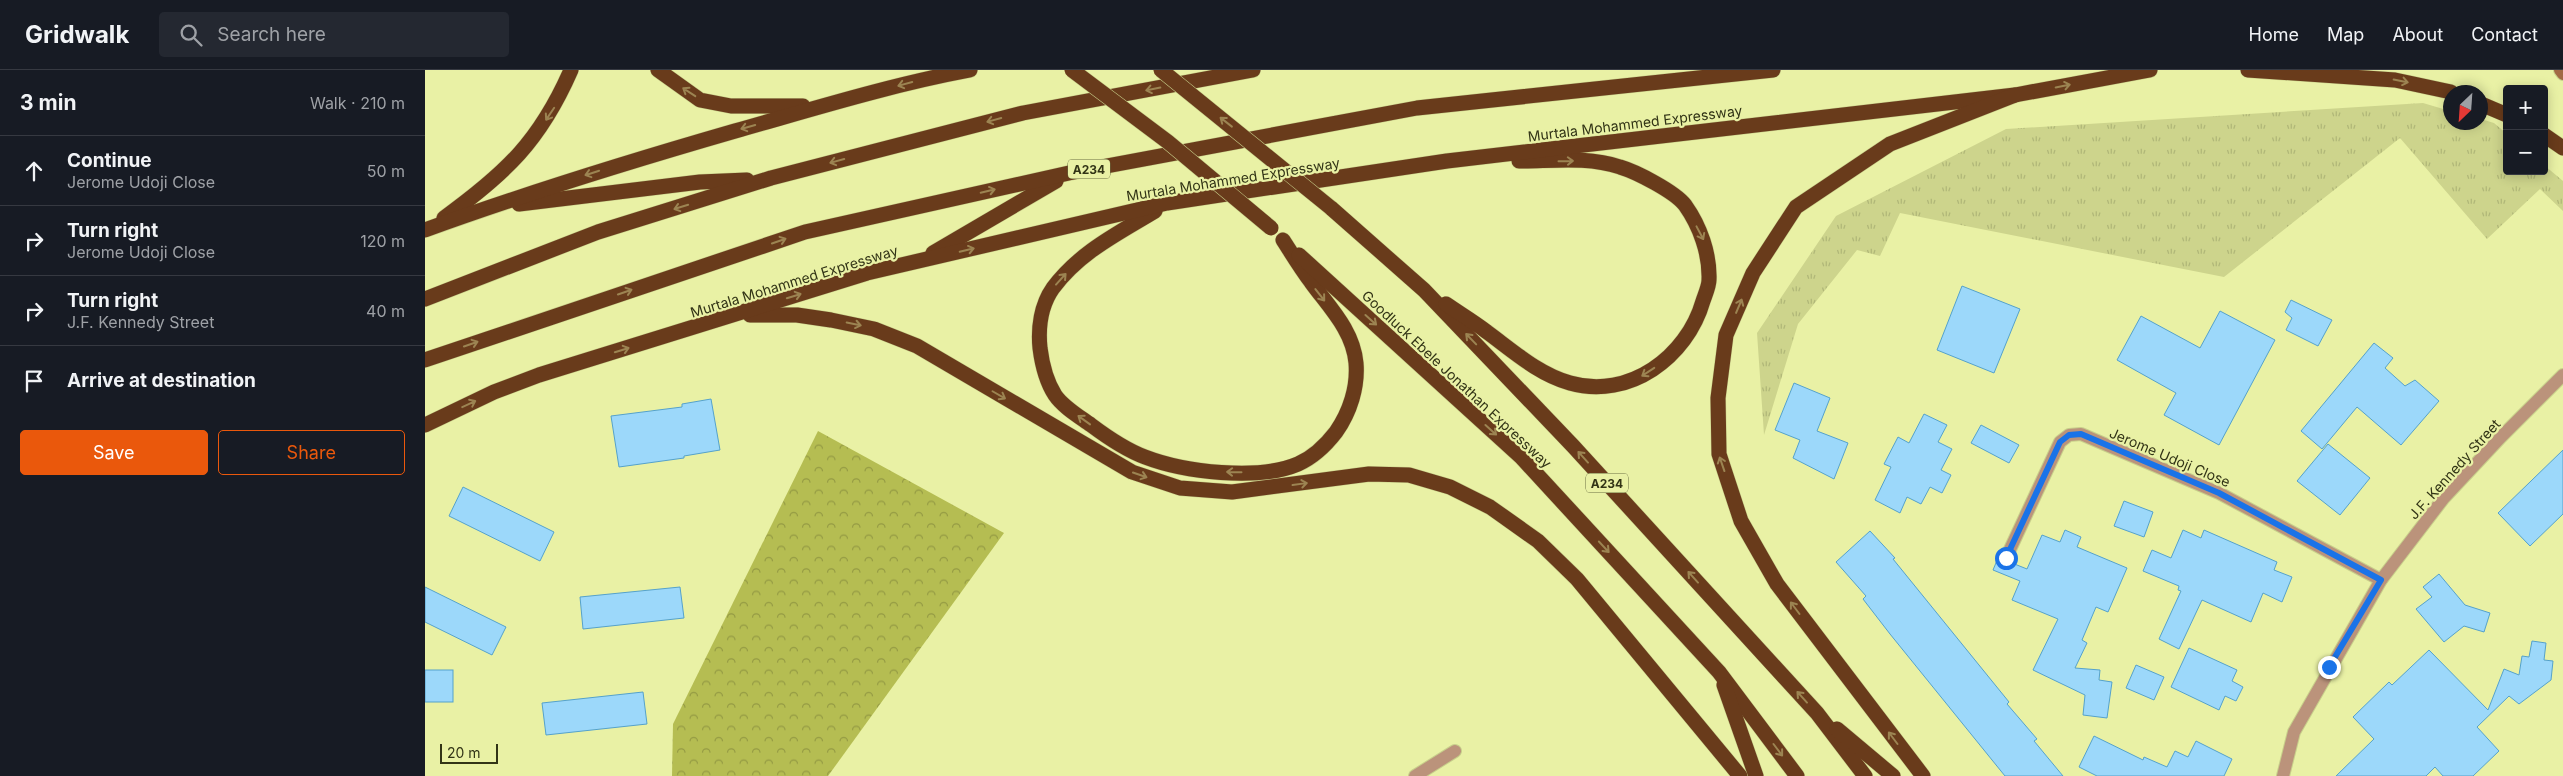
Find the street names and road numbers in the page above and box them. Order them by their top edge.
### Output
street label: Murtala Mohammed Expressway [1527,101,1743,145]
street label: Murtala Mohammed Expressway [1125,154,1341,204]
road number: A234 [1068,160,1110,178]
street label: Murtala Mohammed Expressway [688,241,900,321]
street label: Goodluck Ebele Jonathan Expressway [1359,287,1555,471]
street label: J.F. Kennedy Street [2405,415,2504,523]
street label: Jerome Udoji Close [2107,424,2233,490]
road number: A234 [1586,473,1628,492]

